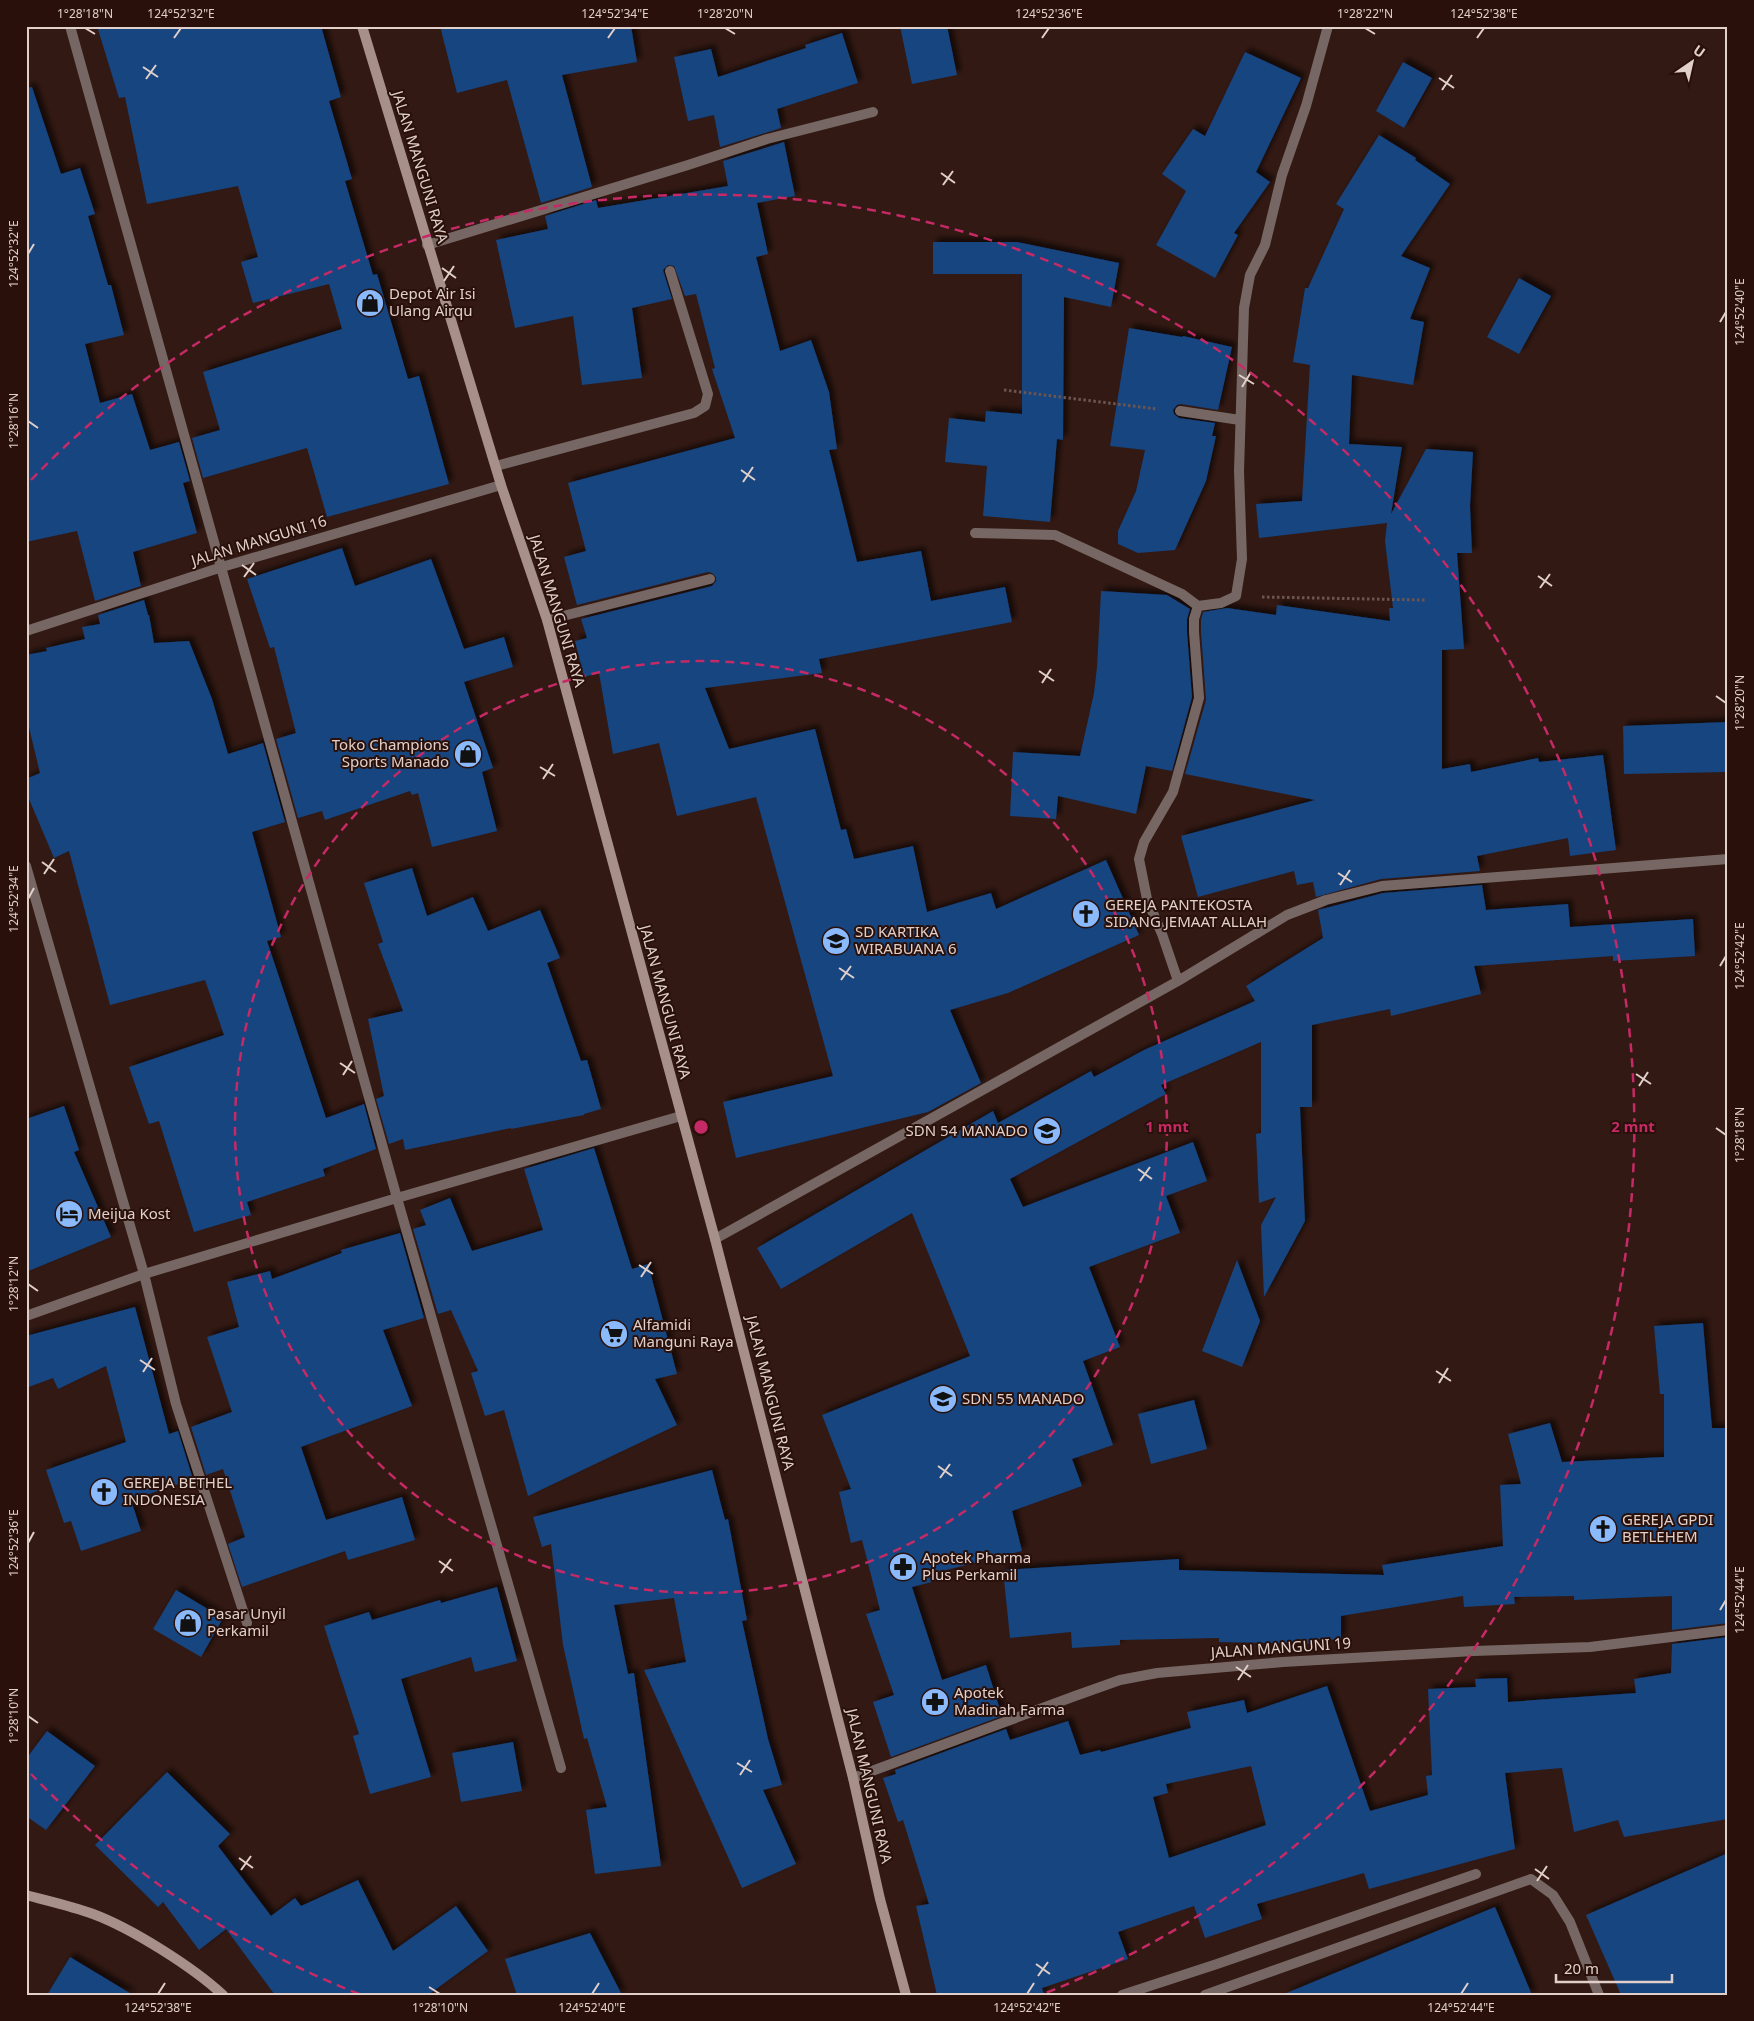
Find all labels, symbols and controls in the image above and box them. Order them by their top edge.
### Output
text: 1°28'18"N [57,5,113,22]
text: 124°52'32"E [147,5,215,22]
text: 124°52'34"E [581,5,649,22]
text: 1°28'20"N [697,5,753,22]
text: 124°52'36"E [1015,5,1083,22]
text: 1°28'22"N [1337,5,1393,22]
text: 124°52'38"E [1450,5,1518,22]
north arrow [1666,38,1716,88]
text: U [1690,40,1709,62]
street label: JALAN MANGUNI RAYA [388,86,454,246]
text: 124°52'32"E [5,220,22,288]
text: 124°52'40"E [1731,278,1748,346]
place label: Depot Air Isi Ulang Airqu [389,283,476,320]
shop icon: Depot Air Isi Ulang Airqu [355,288,385,318]
text: 1°28'16"N [5,393,22,449]
street label: JALAN MANGUNI 16 [187,510,329,571]
street label: JALAN MANGUNI RAYA [525,530,591,690]
text: 1°28'20"N [1731,675,1748,731]
place label: Toko Champions Sports Manado [332,734,449,771]
shop icon: Toko Champions Sports Manado [453,739,483,769]
text: 124°52'34"E [5,865,22,933]
place label: GEREJA PANTEKOSTA SIDANG JEMAAT ALLAH [1105,894,1267,931]
church icon: GEREJA PANTEKOSTA SIDANG JEMAAT ALLAH [1071,899,1101,929]
street label: JALAN MANGUNI RAYA [635,921,696,1081]
place label: SD KARTIKA WIRABUANA 6 [855,921,957,958]
text: 124°52'42"E [1731,922,1748,990]
school or university icon: SD KARTIKA WIRABUANA 6 [821,926,851,956]
text: 1°28'18"N [1731,1107,1748,1163]
school or university icon: SDN 54 MANADO [1032,1116,1062,1146]
text: 1 mnt [1145,1116,1189,1136]
text: 2 mnt [1611,1116,1655,1136]
centre of rings [692,1118,710,1136]
place label: SDN 54 MANADO [906,1120,1028,1140]
hotel icon: Meijua Kost [54,1199,84,1229]
place label: Meijua Kost [88,1203,171,1223]
text: 1°28'12"N [5,1256,22,1312]
street label: JALAN MANGUNI RAYA [742,1312,800,1472]
place label: Alfamidi Manguni Raya [633,1314,734,1351]
supermarket icon: Alfamidi Manguni Raya [599,1319,629,1349]
school or university icon: SDN 55 MANADO [928,1384,958,1414]
place label: SDN 55 MANADO [962,1388,1084,1408]
place label: GEREJA BETHEL INDONESIA [123,1472,232,1509]
church icon: GEREJA BETHEL INDONESIA [89,1477,119,1507]
text: 124°52'36"E [5,1509,22,1577]
place label: GEREJA GPDI BETLEHEM [1622,1509,1713,1546]
church icon: GEREJA GPDI BETLEHEM [1588,1514,1618,1544]
place label: Apotek Pharma Plus Perkamil [922,1547,1031,1584]
pharmacy icon: Apotek Pharma Plus Perkamil [888,1552,918,1582]
text: 124°52'44"E [1731,1566,1748,1634]
place label: Pasar Unyil Perkamil [207,1603,286,1640]
shop icon: Pasar Unyil Perkamil [173,1608,203,1638]
street label: JALAN MANGUNI 19 [1208,1632,1352,1662]
place label: Apotek Madinah Farma [954,1682,1065,1719]
pharmacy icon: Apotek Madinah Farma [920,1687,950,1717]
text: 1°28'10"N [5,1688,22,1744]
street label: JALAN MANGUNI RAYA [842,1704,898,1866]
scale bar [1556,1951,1673,1983]
text: 20 m [1564,1958,1599,1978]
text: 124°52'38"E [124,1999,192,2016]
text: 1°28'10"N [412,1999,468,2016]
text: 124°52'40"E [558,1999,626,2016]
text: 124°52'42"E [993,1999,1061,2016]
text: 124°52'44"E [1427,1999,1495,2016]

